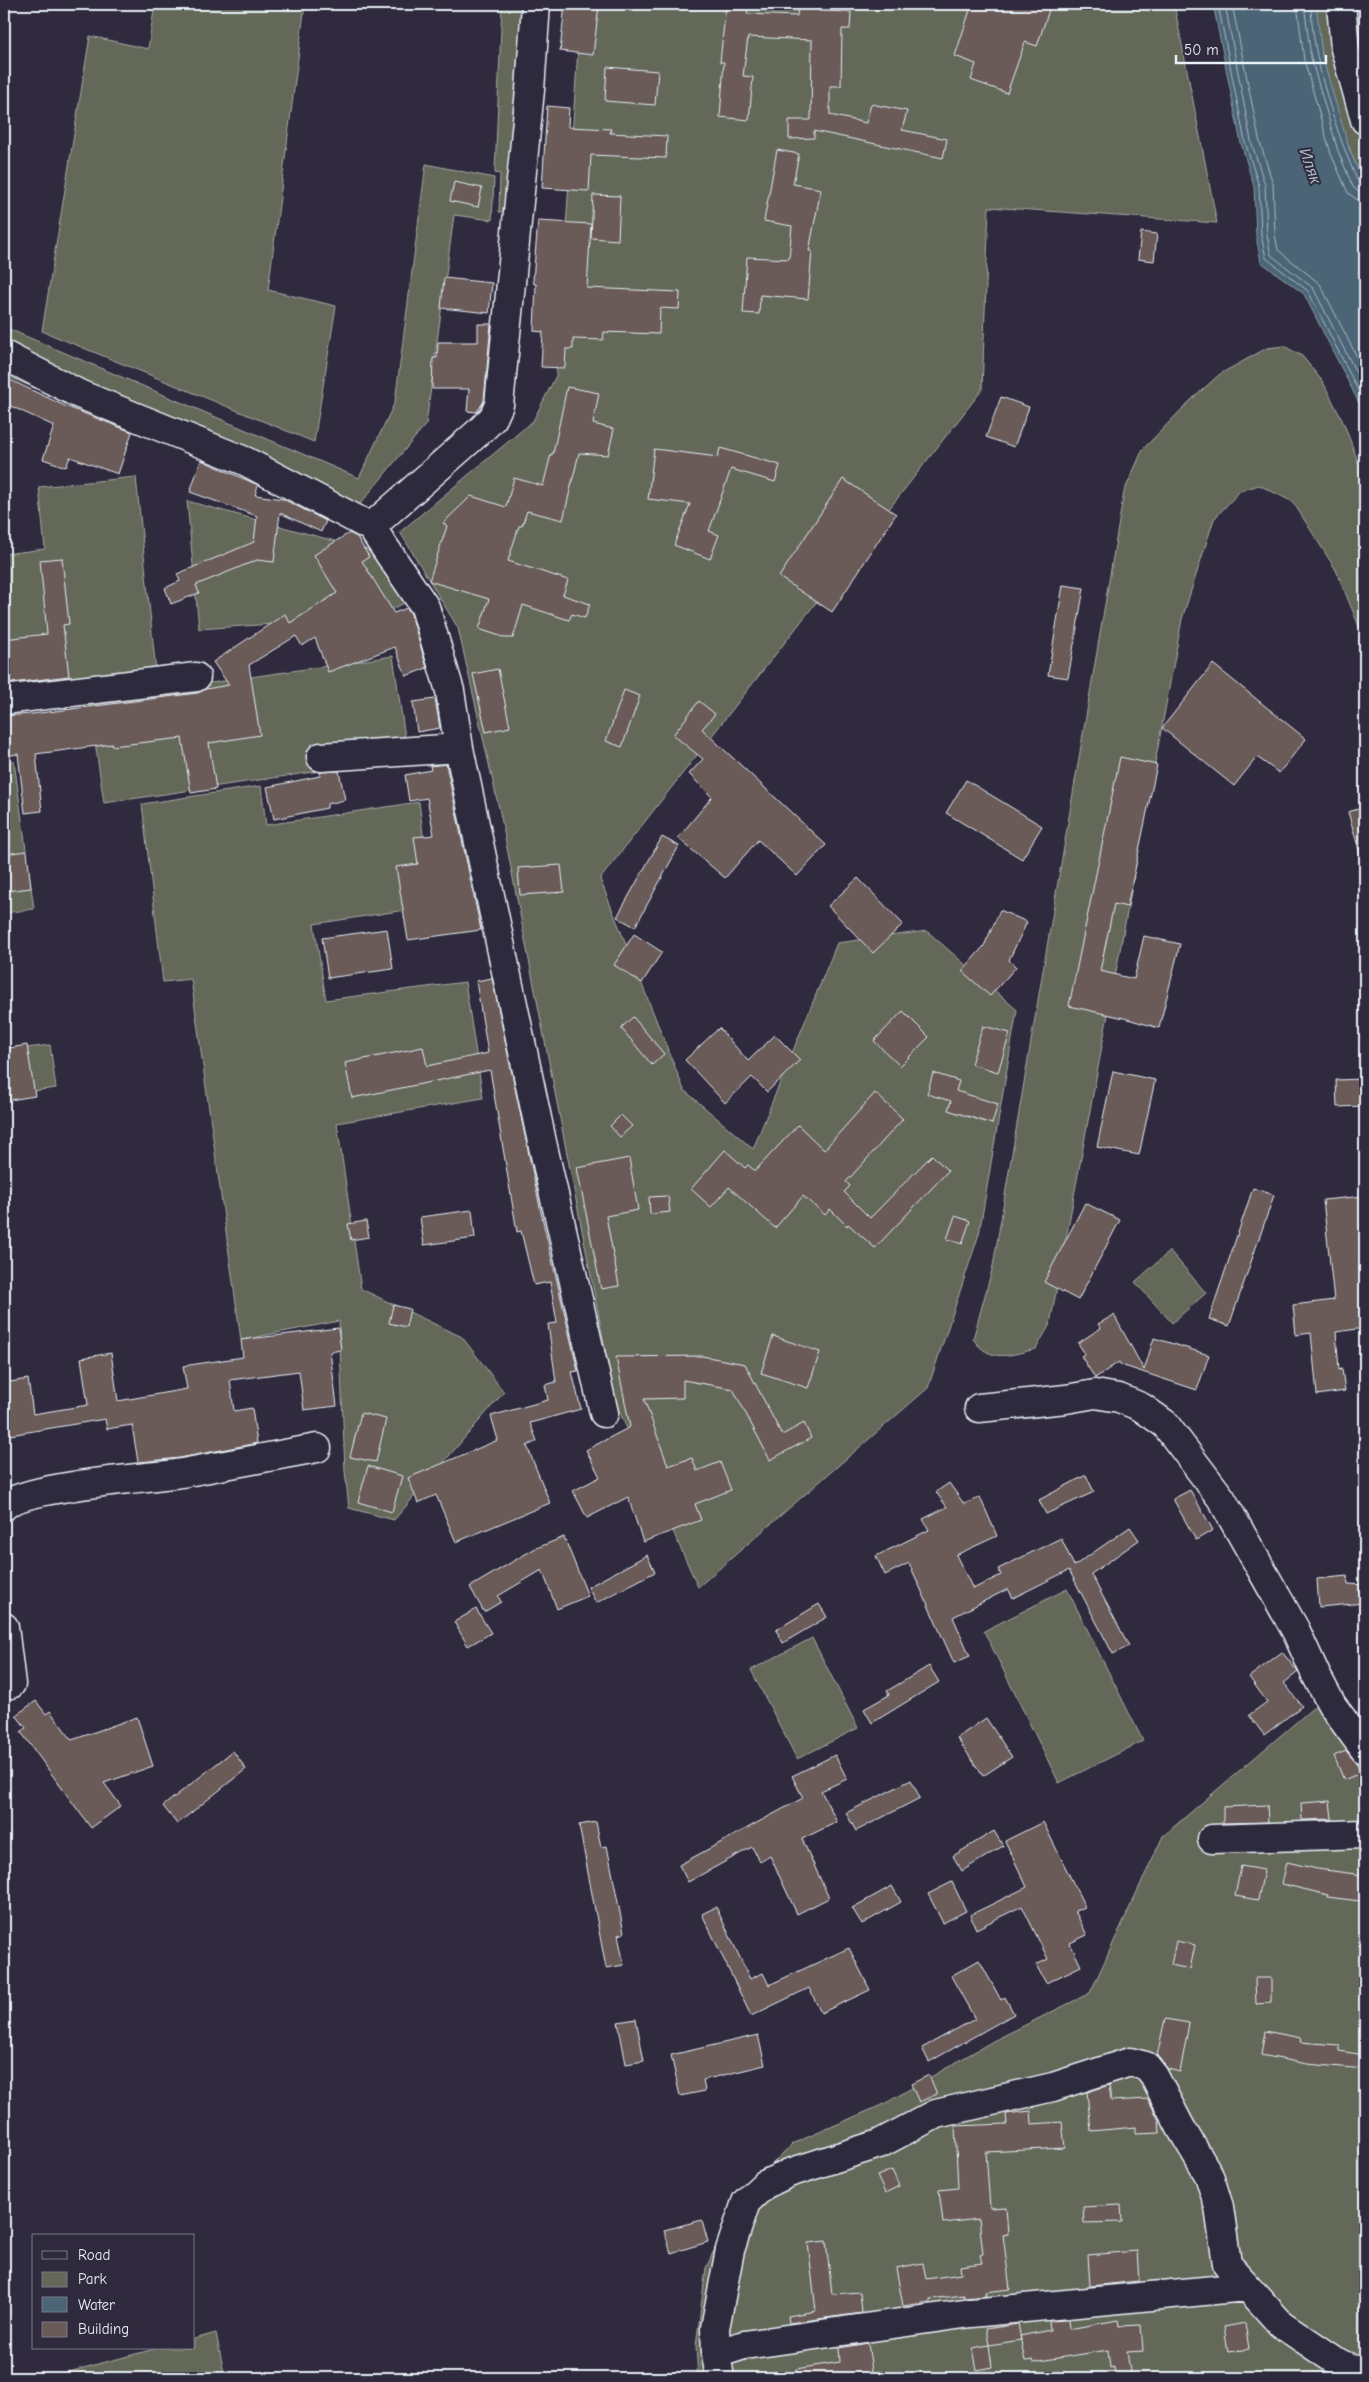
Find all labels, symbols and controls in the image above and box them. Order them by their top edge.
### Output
scale bar [1176,32,1326,64]
text: 50 m [1184,41,1219,59]
water label: Иляк [1296,146,1325,188]
legend [32,2234,195,2350]
text: Road [78,2246,110,2264]
text: Park [78,2270,107,2288]
text: Water [78,2296,115,2314]
text: Building [78,2320,129,2338]

